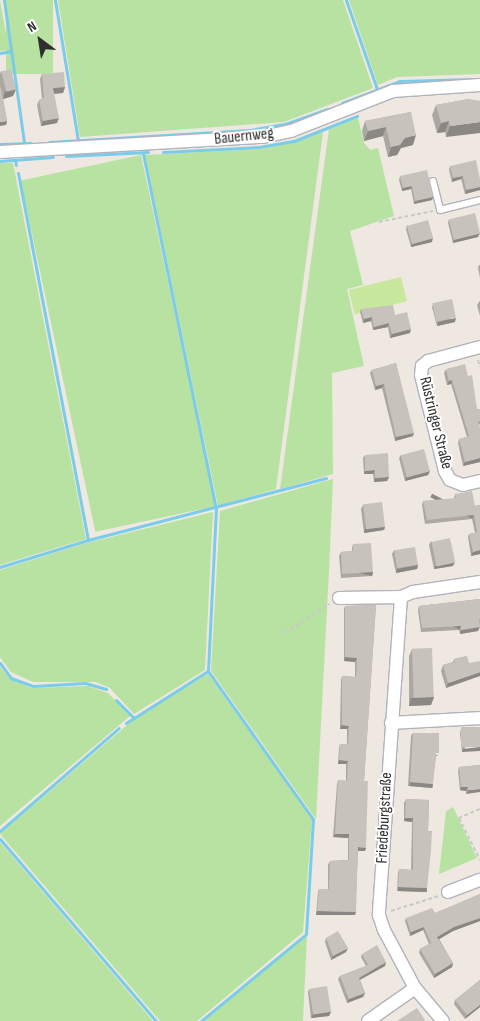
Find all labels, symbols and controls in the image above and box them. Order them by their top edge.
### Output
north arrow [15,15,65,65]
text: N [24,18,40,36]
street label: Bauernweg [213,124,275,150]
street label: Rüstringer Straße [414,375,456,471]
street label: Friedeburgstraße [373,772,397,864]

